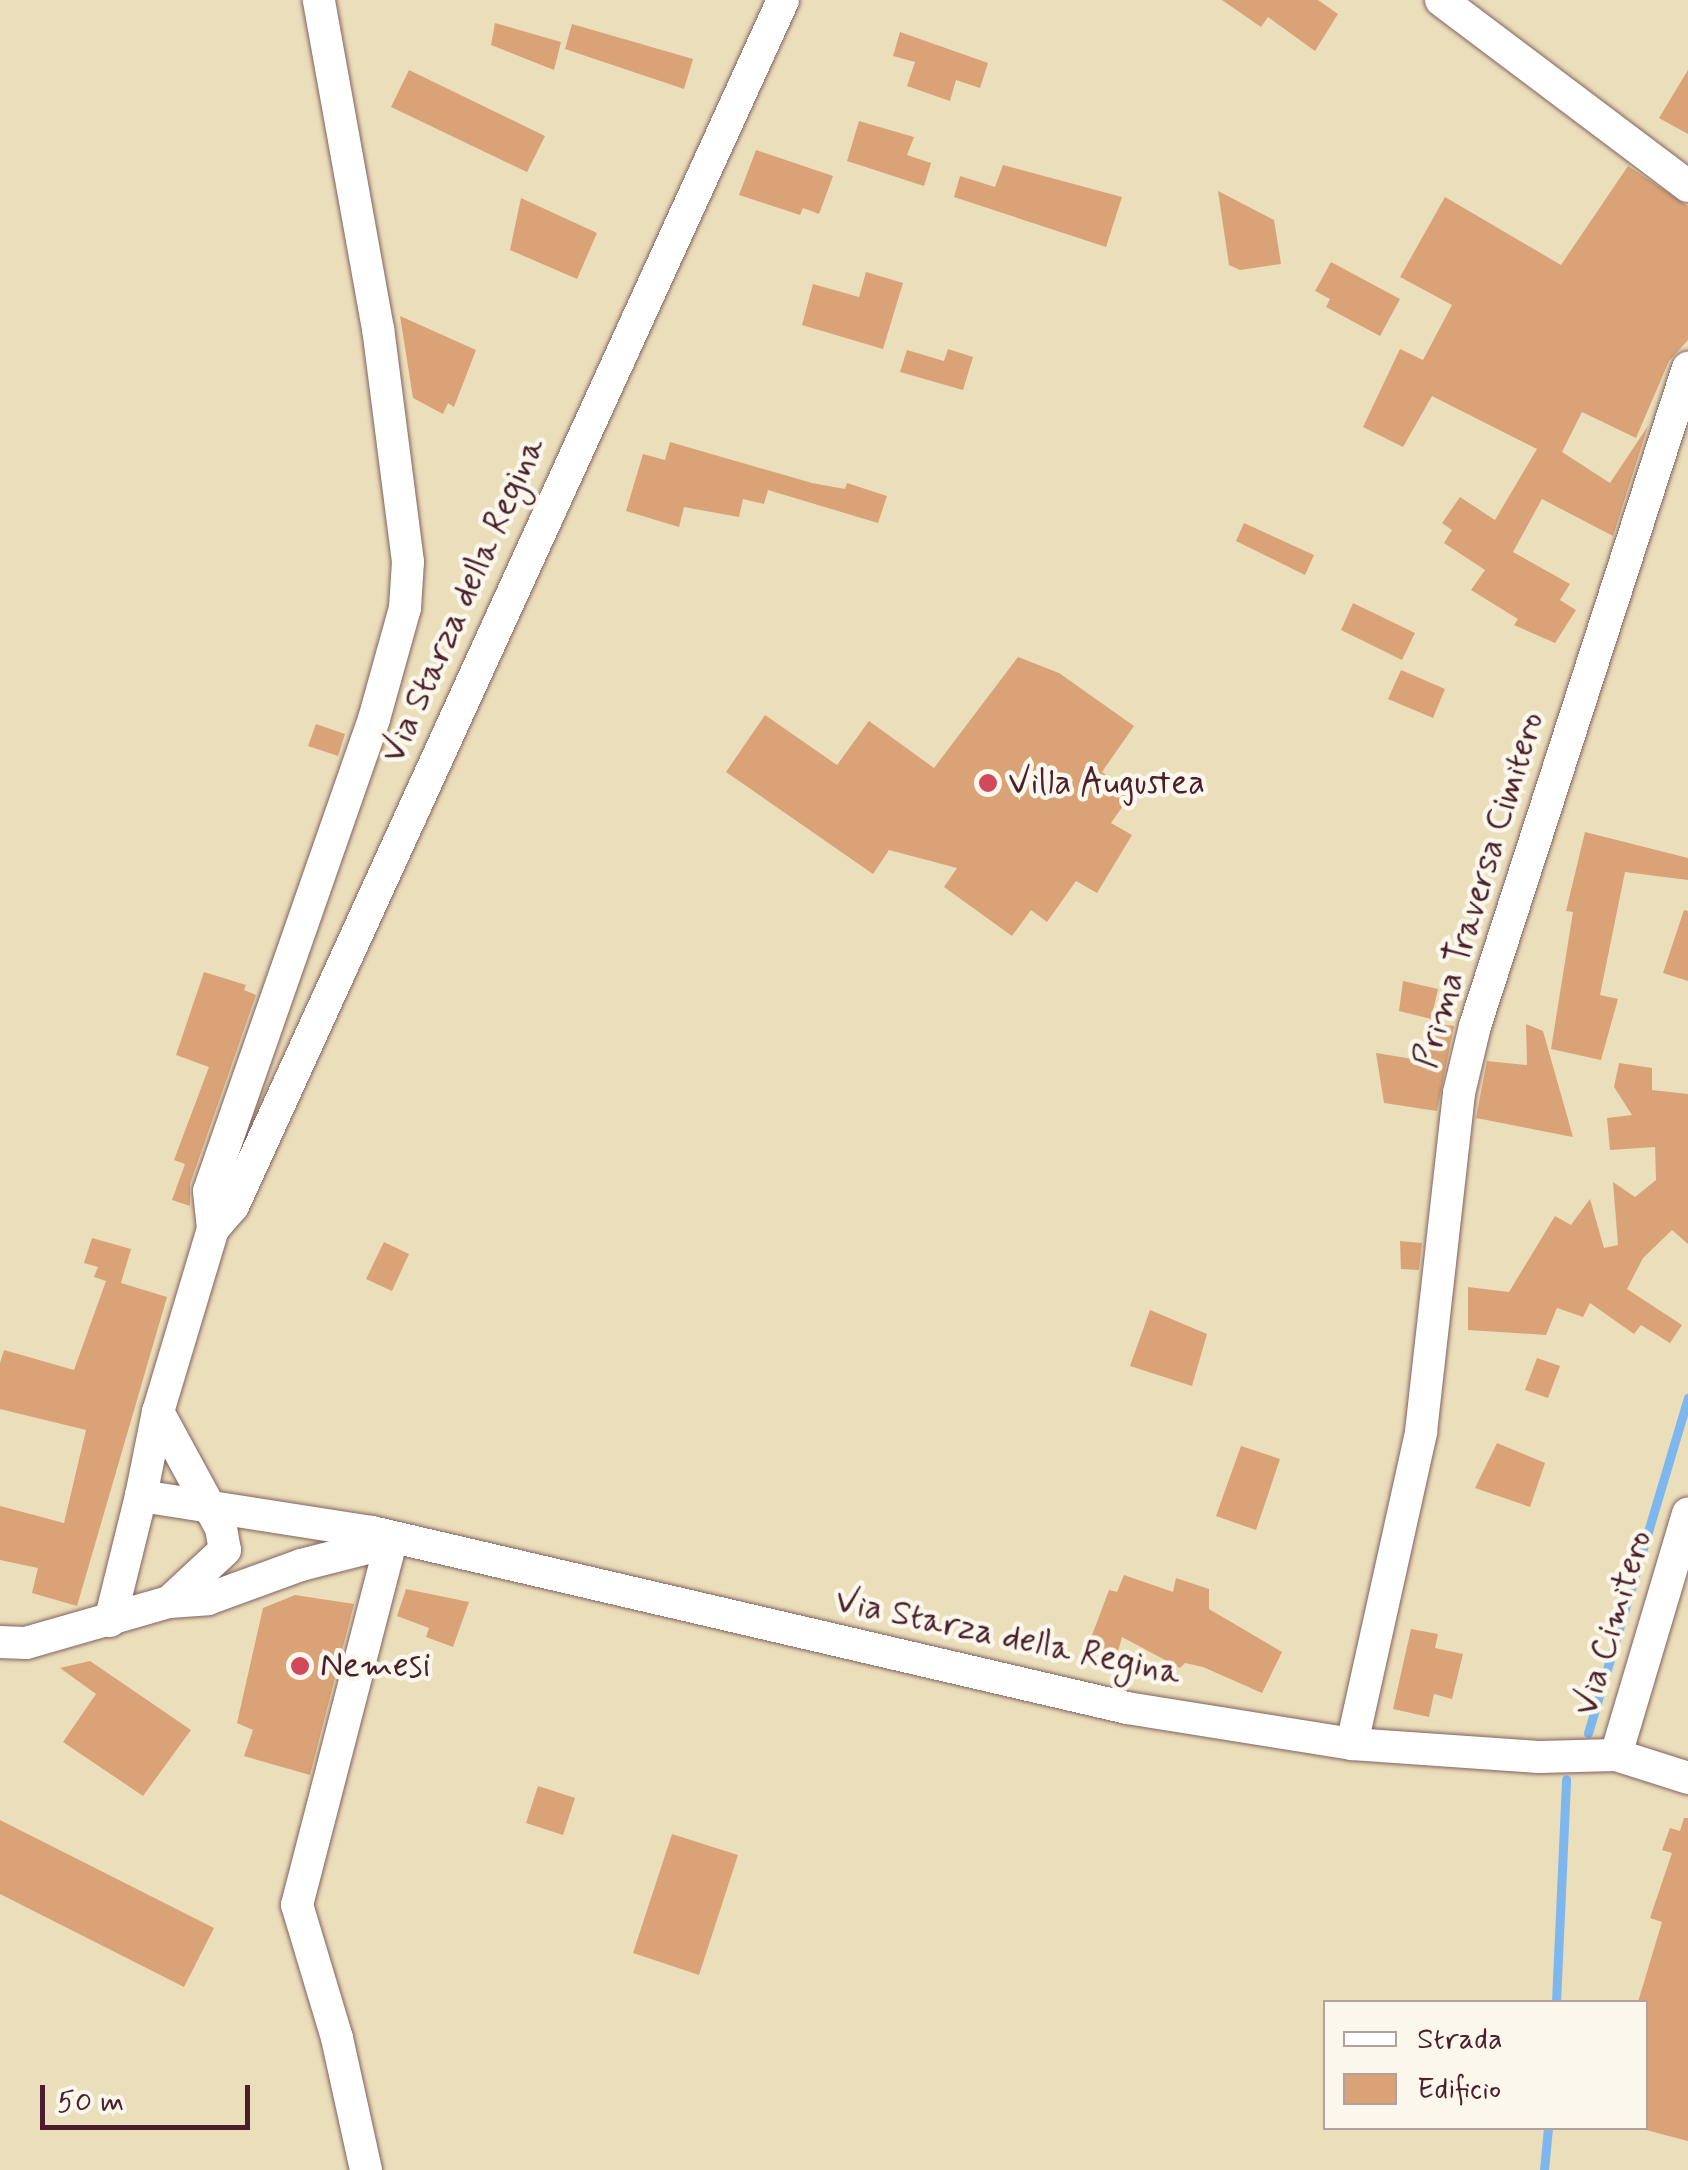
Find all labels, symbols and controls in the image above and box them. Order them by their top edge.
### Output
street label: Via Starza della Regina [372,431,554,769]
street label: Prima Traversa Cimitero [1403,701,1555,1079]
place label: Villa Augustea [1008,762,1209,804]
marker: Villa Augustea [977,772,999,794]
street label: Via Cimitero [1565,1525,1661,1721]
street label: Via Starza della Regina [831,1580,1185,1694]
place label: Nemesi [320,1645,431,1687]
marker: Nemesi [289,1655,311,1677]
legend [1323,2000,1648,2130]
text: Strada [1417,2020,1503,2059]
scale bar [45,2065,255,2127]
text: Edificio [1417,2070,1501,2109]
text: 50 m [57,2083,124,2122]

